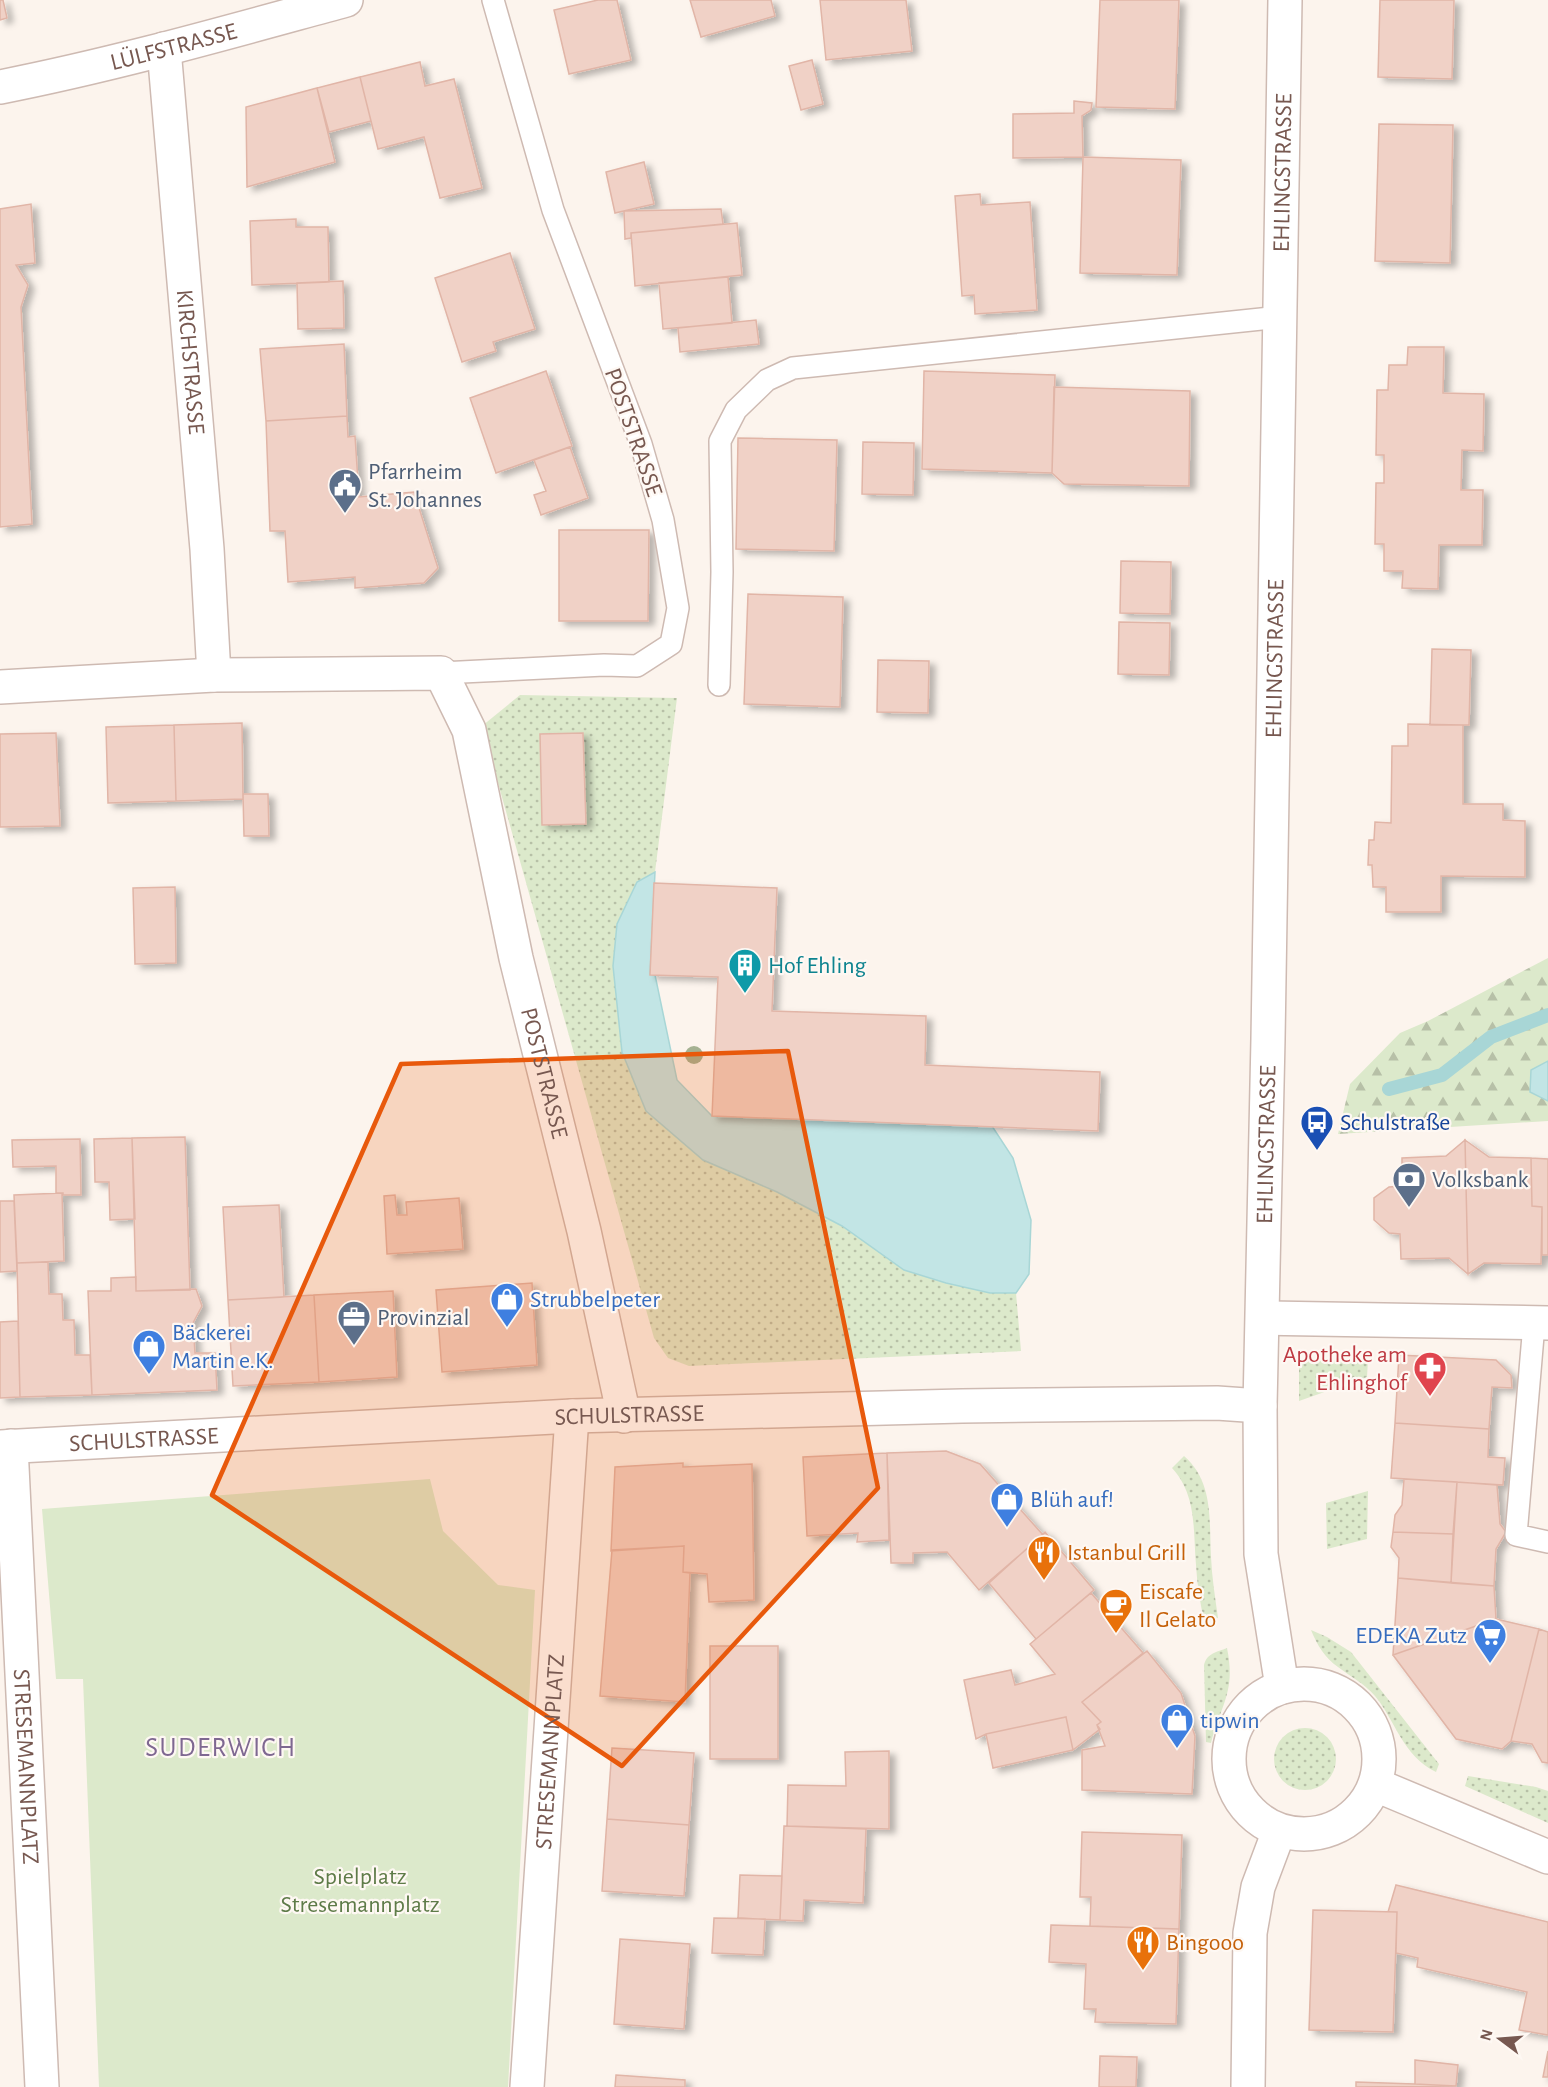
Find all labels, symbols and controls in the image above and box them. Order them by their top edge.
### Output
street label: LÜLFSTRASSE [108,19,240,75]
street label: EHLINGSTRASSE [1270,93,1296,253]
street label: KIRCHSTRASSE [172,288,208,436]
street label: POSTSTRASSE [600,365,666,500]
place label: Pfarrheim St. Johannes [368,460,482,512]
public building icon: Pfarrheim St. Johannes [327,467,363,514]
street label: EHLINGSTRASSE [1262,579,1289,738]
building icon: Hof Ehling [727,947,763,994]
place label: Hof Ehling [768,954,867,978]
street label: POSTSTRASSE [516,1005,572,1142]
street label: EHLINGSTRASSE [1253,1065,1280,1224]
bus stop icon: Schulstraße [1299,1104,1335,1151]
place label: Schulstraße [1340,1111,1450,1135]
bank icon: Volksbank [1391,1161,1427,1208]
place label: Volksbank [1432,1168,1529,1192]
shop icon: Strubbelpeter [489,1281,525,1328]
place label: Strubbelpeter [530,1288,660,1312]
office icon: Provinzial [336,1299,372,1346]
place label: Provinzial [377,1306,469,1330]
place label: Bäckerei Martin e.K. [172,1321,274,1373]
shop icon: Bäckerei Martin e.K. [131,1328,167,1375]
place label: Apotheke am Ehlinghof [1283,1343,1409,1395]
pharmacy icon: Apotheke am Ehlinghof [1412,1350,1448,1397]
street label: SCHULSTRASSE [554,1402,705,1430]
street label: SCHULSTRASSE [69,1424,220,1456]
shop icon: Blüh auf! [989,1481,1025,1528]
place label: Blüh auf! [1030,1488,1114,1512]
restaurant icon: Istanbul Grill [1026,1534,1062,1581]
place label: Istanbul Grill [1067,1541,1187,1565]
place label: Eiscafe Il Gelato [1139,1580,1216,1632]
cafe icon: Eiscafe Il Gelato [1098,1587,1134,1634]
supermarket icon: EDEKA Zutz [1472,1617,1508,1664]
place label: EDEKA Zutz [1355,1624,1467,1648]
street label: STRESEMANNPLATZ [532,1653,569,1850]
street label: STRESEMANNPLATZ [9,1668,42,1865]
shop icon: tipwin [1159,1702,1195,1749]
place label: tipwin [1200,1709,1260,1733]
district label: SUDERWICH [145,1734,297,1761]
park label: Spielplatz Stresemannplatz [280,1865,440,1917]
restaurant icon: Bingooo [1125,1924,1161,1971]
place label: Bingooo [1166,1931,1244,1955]
north arrow [1470,2009,1530,2069]
text: N [1477,2028,1496,2043]

